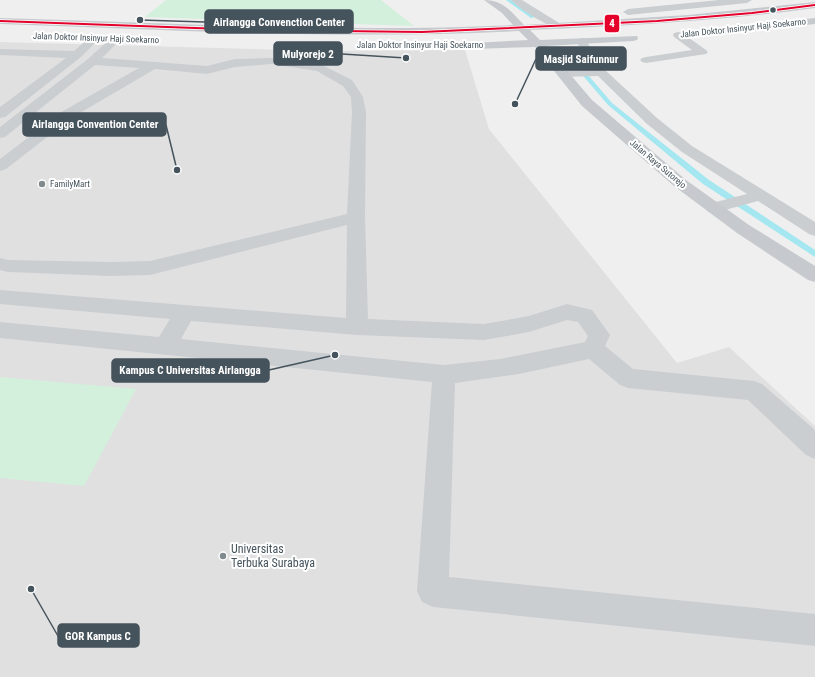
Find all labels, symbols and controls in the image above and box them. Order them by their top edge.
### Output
unlabelled marker [768,5,778,15]
callout: Airlangga Convenction Center [205,10,353,33]
line badge: 4 [604,14,620,33]
text: Airlangga Convenction Center [213,16,345,29]
street label: Jalan Doktor Insinyur Haji Soekarno [680,16,807,40]
text: 4 [609,17,615,30]
street label: Jalan Doktor Insinyur Haji Soekarno [33,31,160,45]
street label: Jalan Doktor Insinyur Haji Soekarno [357,40,484,50]
callout: Mulyorejo 2 [274,42,342,65]
callout: Masjid Saifunnur [536,47,626,70]
text: Mulyorejo 2 [282,48,334,61]
text: Masjid Saifunnur [544,53,619,66]
callout: Airlangga Convention Center [23,113,166,136]
text: Airlangga Convention Center [32,118,159,131]
street label: Jalan Raya Sutorejo [628,138,688,191]
marker: FamilyMart [37,179,47,189]
place label: FamilyMart [50,179,90,189]
callout: Kampus C Universitas Airlangga [112,359,269,382]
text: Kampus C Universitas Airlangga [119,364,261,377]
place label: Universitas Terbuka Surabaya [231,542,315,570]
marker: Universitas Terbuka Surabaya [218,551,228,561]
callout: GOR Kampus C [58,624,139,647]
text: GOR Kampus C [65,630,131,643]

